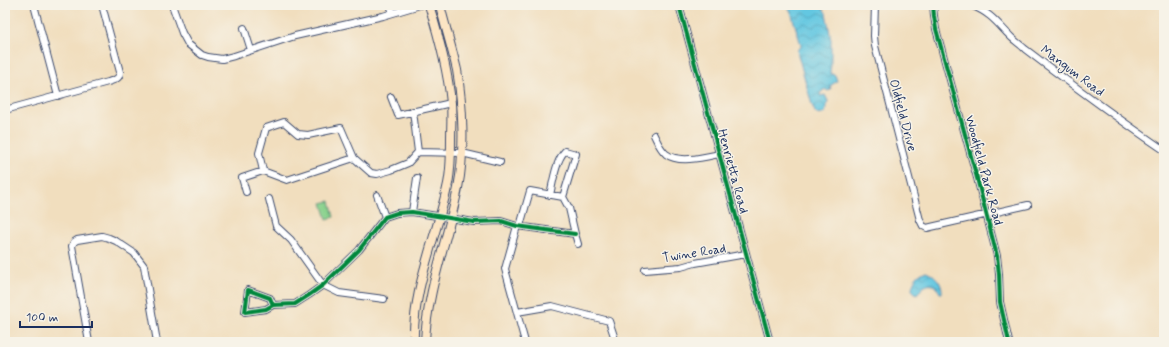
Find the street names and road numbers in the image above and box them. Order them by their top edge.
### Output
street label: Mangum Road [1036,42,1108,102]
street label: Oldfield Drive [885,77,920,154]
street label: Woodfield Park Road [961,113,1006,227]
street label: Henrietta Road [713,127,752,216]
street label: Twine Road [661,240,727,267]

